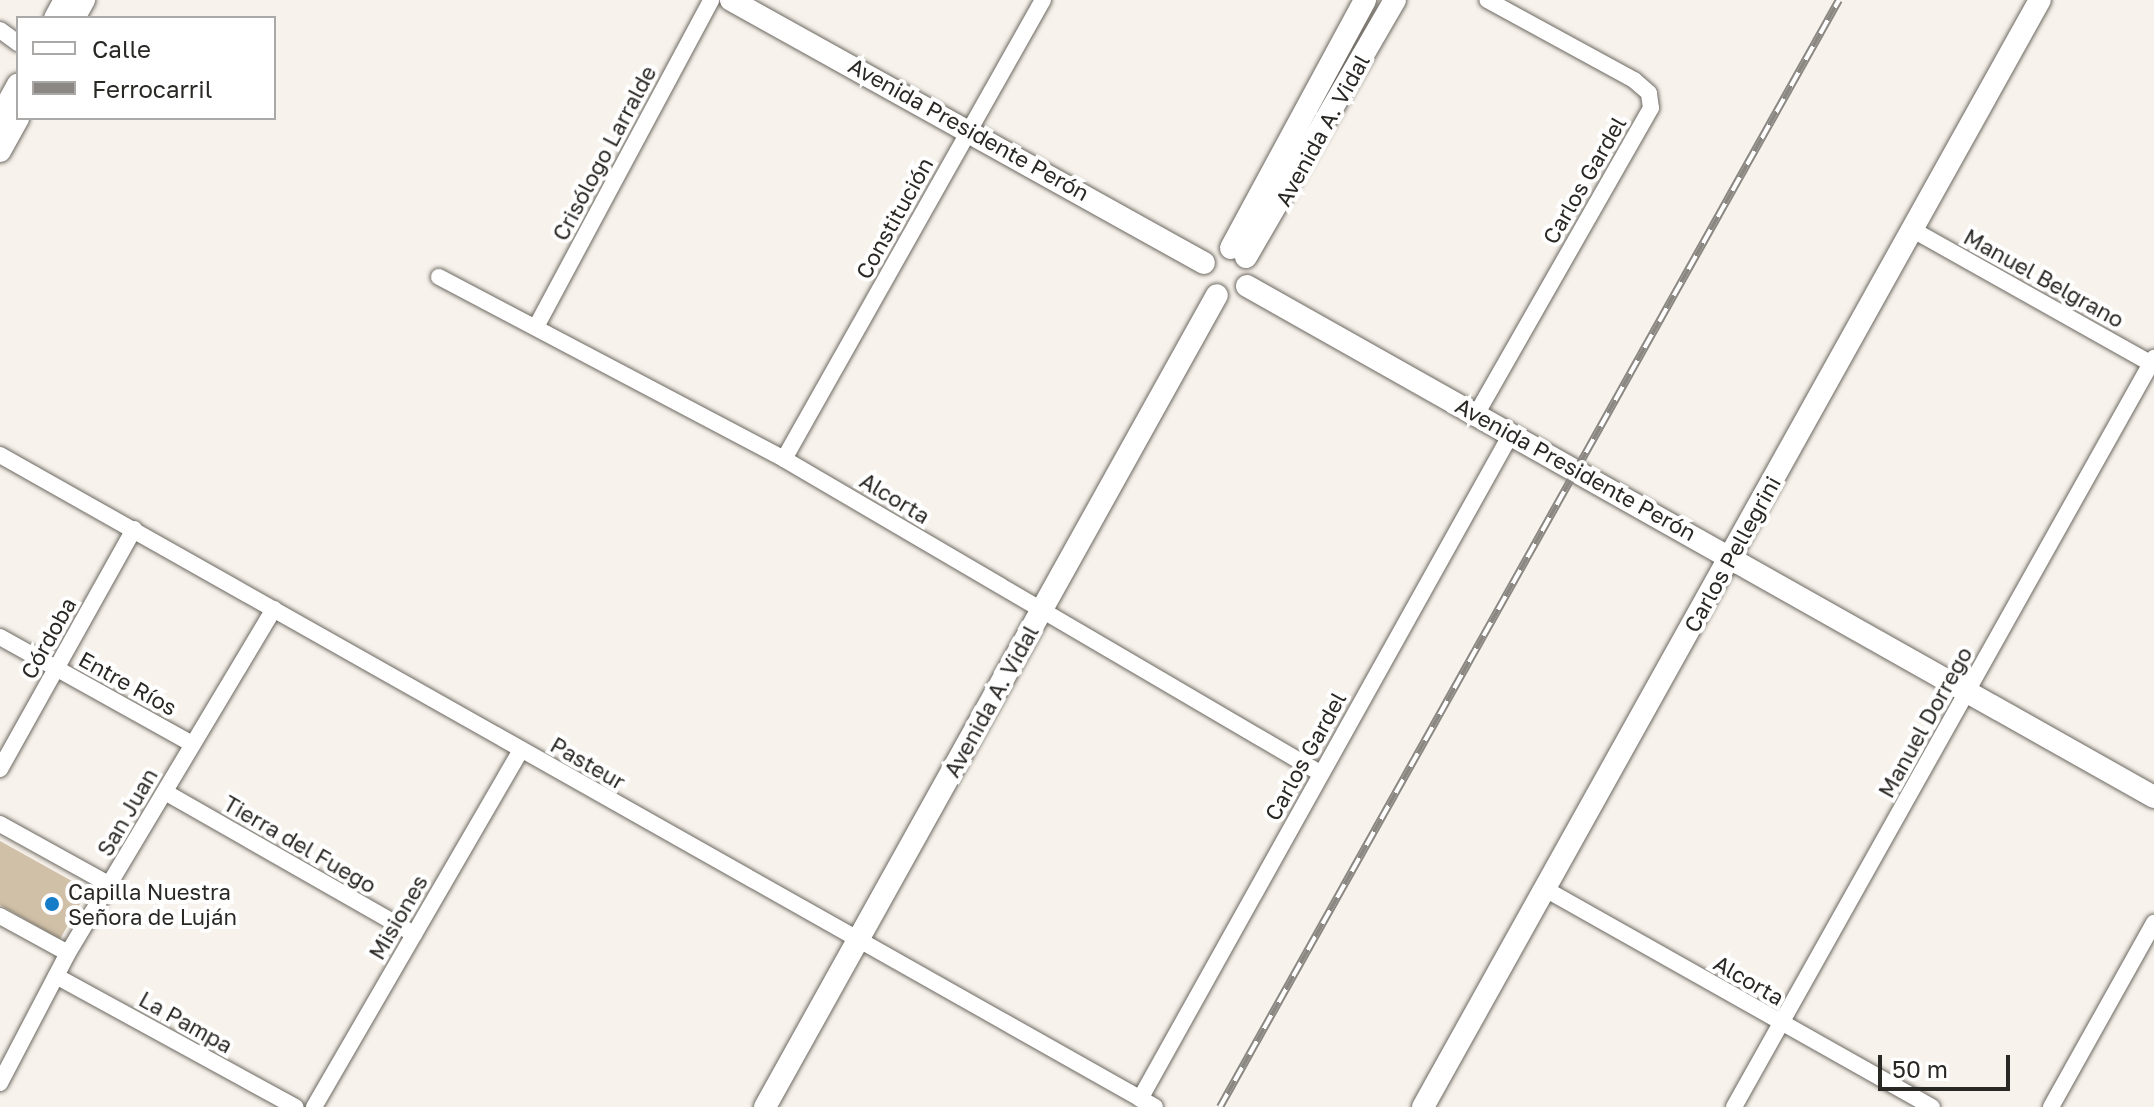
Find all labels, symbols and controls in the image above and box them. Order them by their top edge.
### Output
legend [16,16,276,120]
text: Calle [92,34,151,63]
street label: Avenida A. Vidal [1269,49,1375,211]
street label: Avenida Presidente Perón [844,52,1094,206]
street label: Crisólogo Larralde [547,61,661,245]
text: Ferrocarril [92,74,212,103]
street label: Carlos Gardel [1537,112,1631,248]
street label: Constitución [850,153,938,283]
street label: Manuel Belgrano [1959,223,2129,333]
street label: Avenida Presidente Perón [1451,392,1701,546]
street label: Alcorta [855,467,935,529]
street label: Carlos Pellegrini [1678,471,1786,637]
street label: Córdoba [15,593,81,683]
street label: Avenida A. Vidal [938,620,1044,782]
street label: Manuel Dorrego [1873,642,1977,802]
street label: Entre Ríos [74,645,182,721]
street label: Carlos Gardel [1259,687,1351,825]
street label: Pasteur [546,731,630,795]
street label: San Juan [91,763,163,861]
street label: Tierra del Fuego [219,790,381,898]
street label: Misiones [363,870,433,964]
place label: Capilla Nuestra Señora de Luján [68,878,237,930]
marker: Capilla Nuestra Señora de Luján [43,895,61,913]
street label: Alcorta [1709,949,1789,1011]
street label: La Pampa [135,986,237,1058]
scale bar [1882,1039,2014,1089]
text: 50 m [1892,1054,1948,1083]

